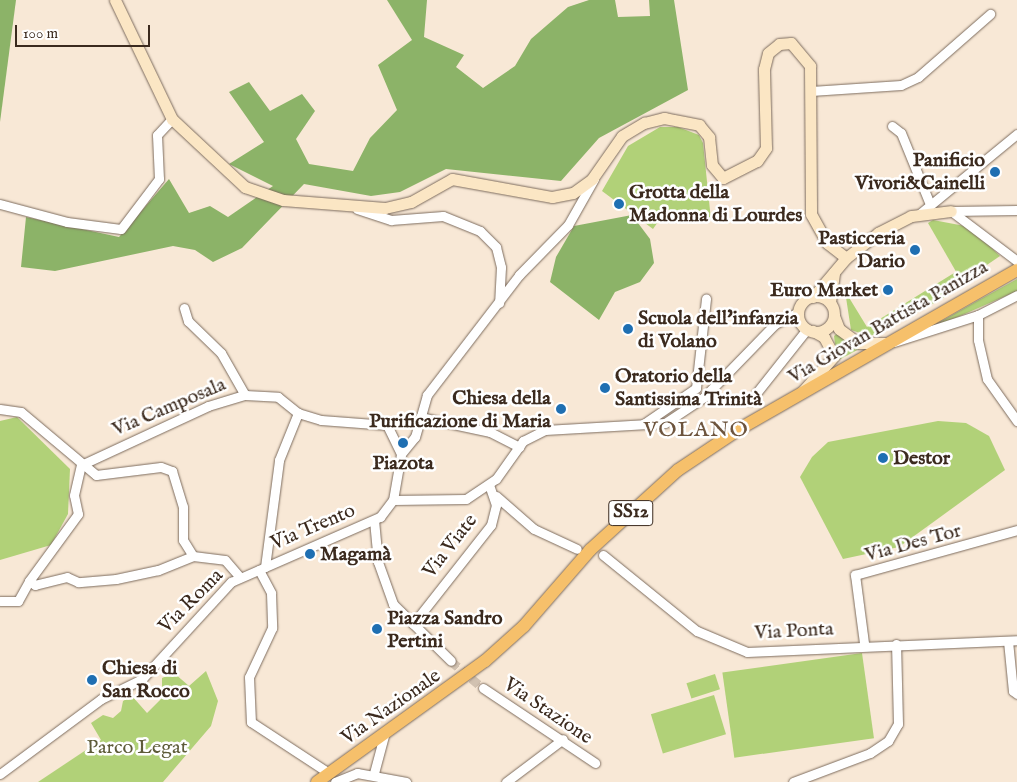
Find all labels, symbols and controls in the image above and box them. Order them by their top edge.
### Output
scale bar [18,15,152,47]
text: 100 m [23,24,58,43]
place label: Panificio Vivori&Cainelli [855,148,985,195]
marker: Panificio Vivori&Cainelli [989,166,1001,178]
place label: Grotta della Madonna di Lourdes [629,180,802,227]
marker: Grotta della Madonna di Lourdes [613,198,625,210]
place label: Pasticceria Dario [818,226,905,273]
marker: Pasticceria Dario [909,244,921,256]
street label: Via Giovan Battista Panizza [784,255,992,389]
place label: Euro Market [770,278,878,302]
marker: Euro Market [882,284,894,296]
place label: Scuola dell'infanzia di Volano [638,306,798,353]
marker: Scuola dell'infanzia di Volano [622,323,634,335]
place label: Oratorio della Santissima Trinità [615,364,762,411]
street label: Via Camposala [109,372,229,442]
marker: Oratorio della Santissima Trinità [599,382,611,394]
place label: Chiesa della Purificazione di Maria [369,386,551,433]
marker: Chiesa della Purificazione di Maria [555,403,567,415]
district label: VOLANO [642,418,750,444]
marker: Piazota [397,437,409,449]
place label: Destor [893,446,950,470]
place label: Piazota [372,451,434,475]
marker: Destor [877,452,889,464]
road number: SS12 [607,496,655,530]
street label: Via Trento [267,499,359,555]
street label: Via Viate [418,509,482,583]
street label: Via Des Tor [862,519,964,567]
place label: Magamà [320,542,391,566]
marker: Magamà [304,548,316,560]
street label: Via Roma [154,564,228,638]
place label: Piazza Sandro Pertini [387,606,502,653]
street label: Via Ponta [754,617,834,645]
marker: Piazza Sandro Pertini [371,623,383,635]
place label: Chiesa di San Rocco [102,656,190,703]
street label: Via Nazionale [337,664,445,750]
street label: Via Stazione [499,672,597,750]
marker: Chiesa di San Rocco [86,674,98,686]
park label: Parco Legat [86,735,188,759]

